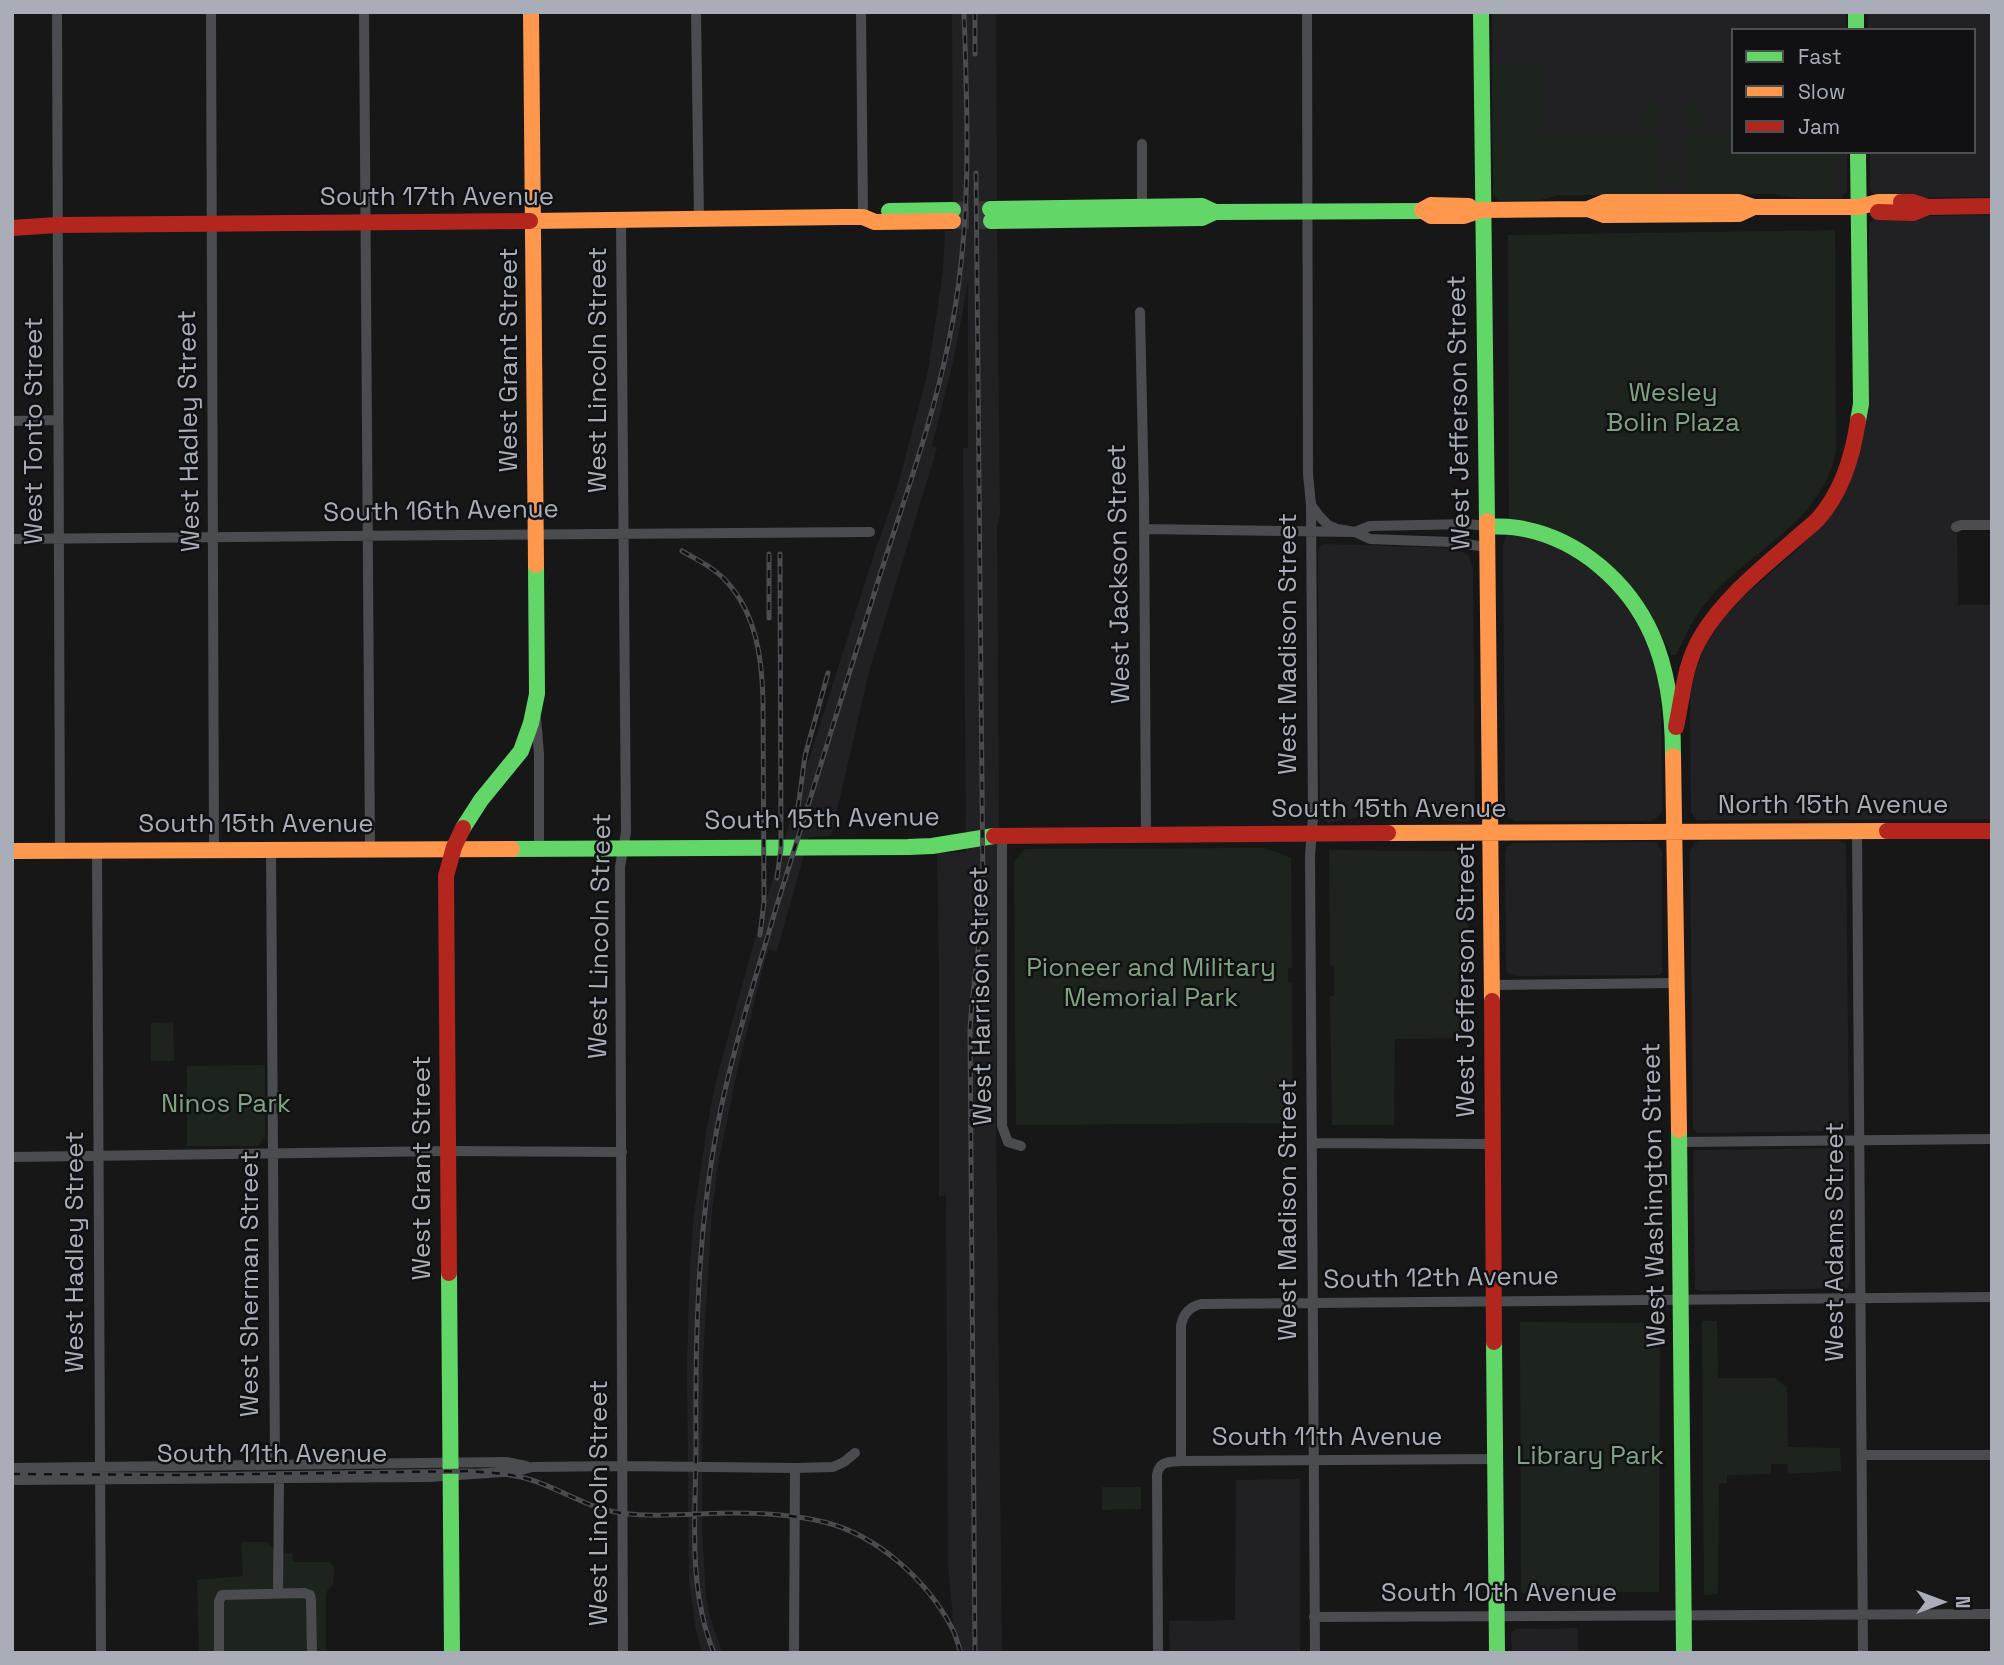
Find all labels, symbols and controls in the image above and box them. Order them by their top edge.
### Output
legend [1731,28,1976,154]
text: Fast [1798,43,1842,70]
text: Slow [1798,78,1846,105]
text: Jam [1798,113,1840,140]
street label: South 17th Avenue [320,182,554,214]
street label: West Lincoln Street [583,247,615,493]
street label: West Grant Street [494,248,526,472]
street label: West Jefferson Street [1442,275,1478,551]
street label: West Hadley Street [172,310,208,552]
street label: West Tonto Street [19,317,51,545]
park label: Wesley Bolin Plaza [1606,378,1740,440]
street label: West Jackson Street [1102,444,1138,704]
street label: South 16th Avenue [323,494,559,530]
street label: West Madison Street [1273,513,1305,775]
street label: North 15th Avenue [1718,790,1948,822]
street label: South 15th Avenue [1271,794,1507,826]
street label: South 15th Avenue [704,802,940,838]
street label: South 15th Avenue [138,809,374,841]
street label: West Lincoln Street [583,813,619,1059]
street label: West Jefferson Street [1451,842,1483,1118]
street label: West Harrison Street [964,866,1000,1126]
park label: Pioneer and Military Memorial Park [1026,953,1276,1014]
street label: West Washington Street [1637,1042,1673,1348]
street label: West Grant Street [407,1056,439,1280]
street label: West Madison Street [1273,1079,1305,1341]
park label: Ninos Park [161,1089,291,1121]
street label: West Adams Street [1820,1122,1852,1362]
street label: West Hadley Street [60,1131,92,1373]
street label: West Sherman Street [235,1151,267,1417]
street label: South 12th Avenue [1323,1261,1559,1297]
street label: West Lincoln Street [584,1380,616,1626]
street label: South 11th Avenue [1212,1422,1442,1454]
street label: South 11th Avenue [157,1439,387,1471]
park label: Library Park [1516,1441,1664,1473]
north arrow [1906,1567,1976,1637]
street label: South 10th Avenue [1381,1578,1617,1610]
text: N [1950,1596,1975,1608]

